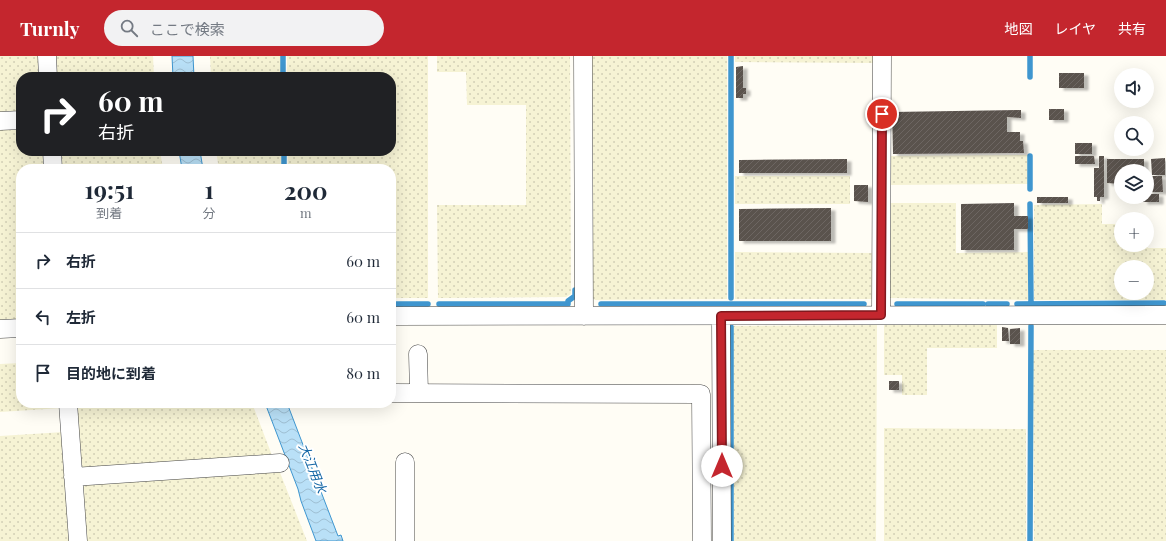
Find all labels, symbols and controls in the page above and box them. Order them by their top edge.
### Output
search box [104,10,384,46]
text: Turnly [20,15,80,41]
icon: search [118,17,140,39]
text: ここで検索 [150,19,225,39]
text: 地図 [1004,19,1032,38]
text: レイヤ [1054,19,1096,38]
text: 共有 [1118,19,1146,38]
map controls [1114,68,1154,300]
button: sound [1114,68,1154,108]
text: 60 m [98,82,164,119]
icon: right [32,88,84,140]
pin [865,97,899,131]
icon: arrive [871,103,893,125]
button: search [1114,116,1154,156]
text: 右折 [98,120,134,144]
button: layers [1114,164,1154,204]
text: 19:51 [84,173,134,205]
text: 1 [204,173,214,205]
text: 200 [284,174,328,206]
text: 到着 [96,204,122,221]
text: 分 [203,204,216,221]
text: m [300,204,312,221]
button: + [1114,212,1154,252]
icon: right [32,250,54,272]
text: 右折 [66,251,96,271]
text: 60 m [346,251,380,271]
button: − [1114,260,1154,300]
icon: left [32,306,54,328]
text: 左折 [66,307,96,327]
text: 60 m [346,307,380,327]
icon: arrive [32,362,54,384]
text: 目的地に到着 [66,363,156,383]
text: 80 m [346,363,380,383]
water label: 大江用水 [296,441,332,497]
position arrow [701,445,743,487]

